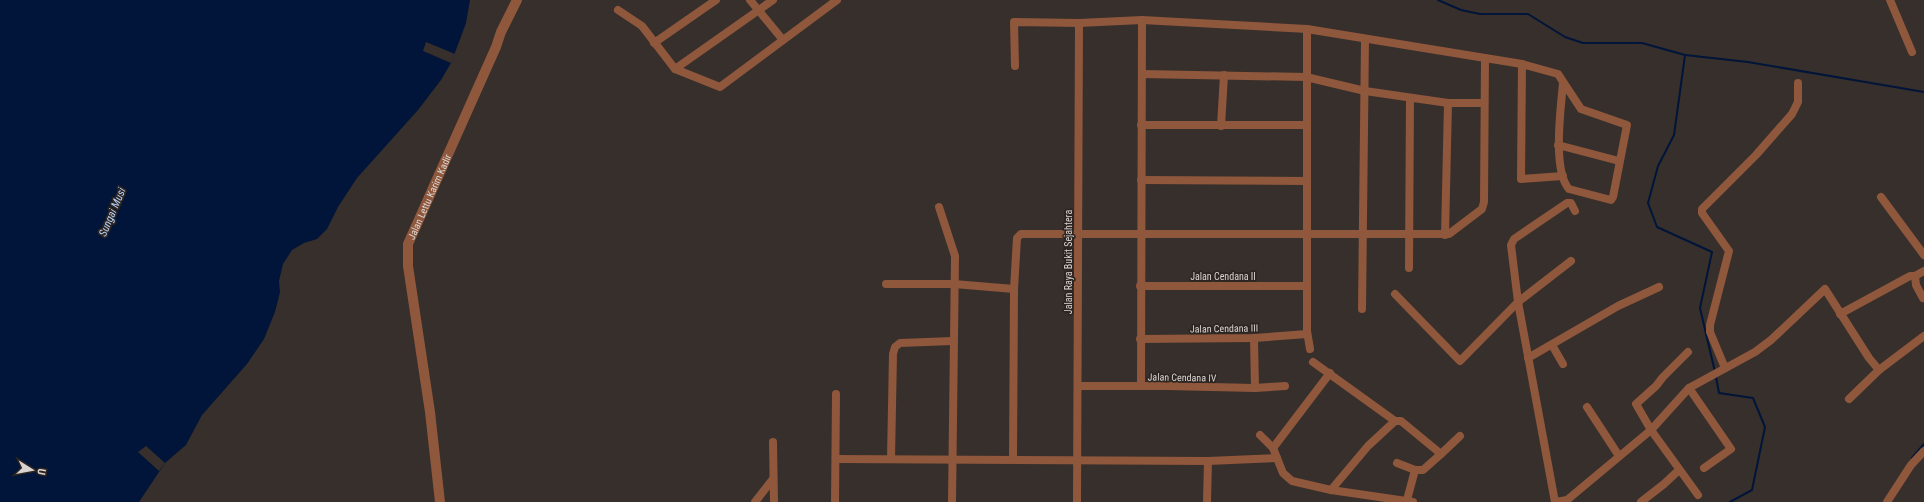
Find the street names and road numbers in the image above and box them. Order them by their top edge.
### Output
street label: Jalan Lettu Karim Kadir [406,152,453,241]
street label: Jalan Raya Bukit Sejahtera [1063,210,1074,314]
street label: Jalan Cendana II [1190,271,1256,282]
street label: Jalan Cendana III [1190,322,1258,335]
street label: Jalan Cendana IV [1147,371,1217,384]

